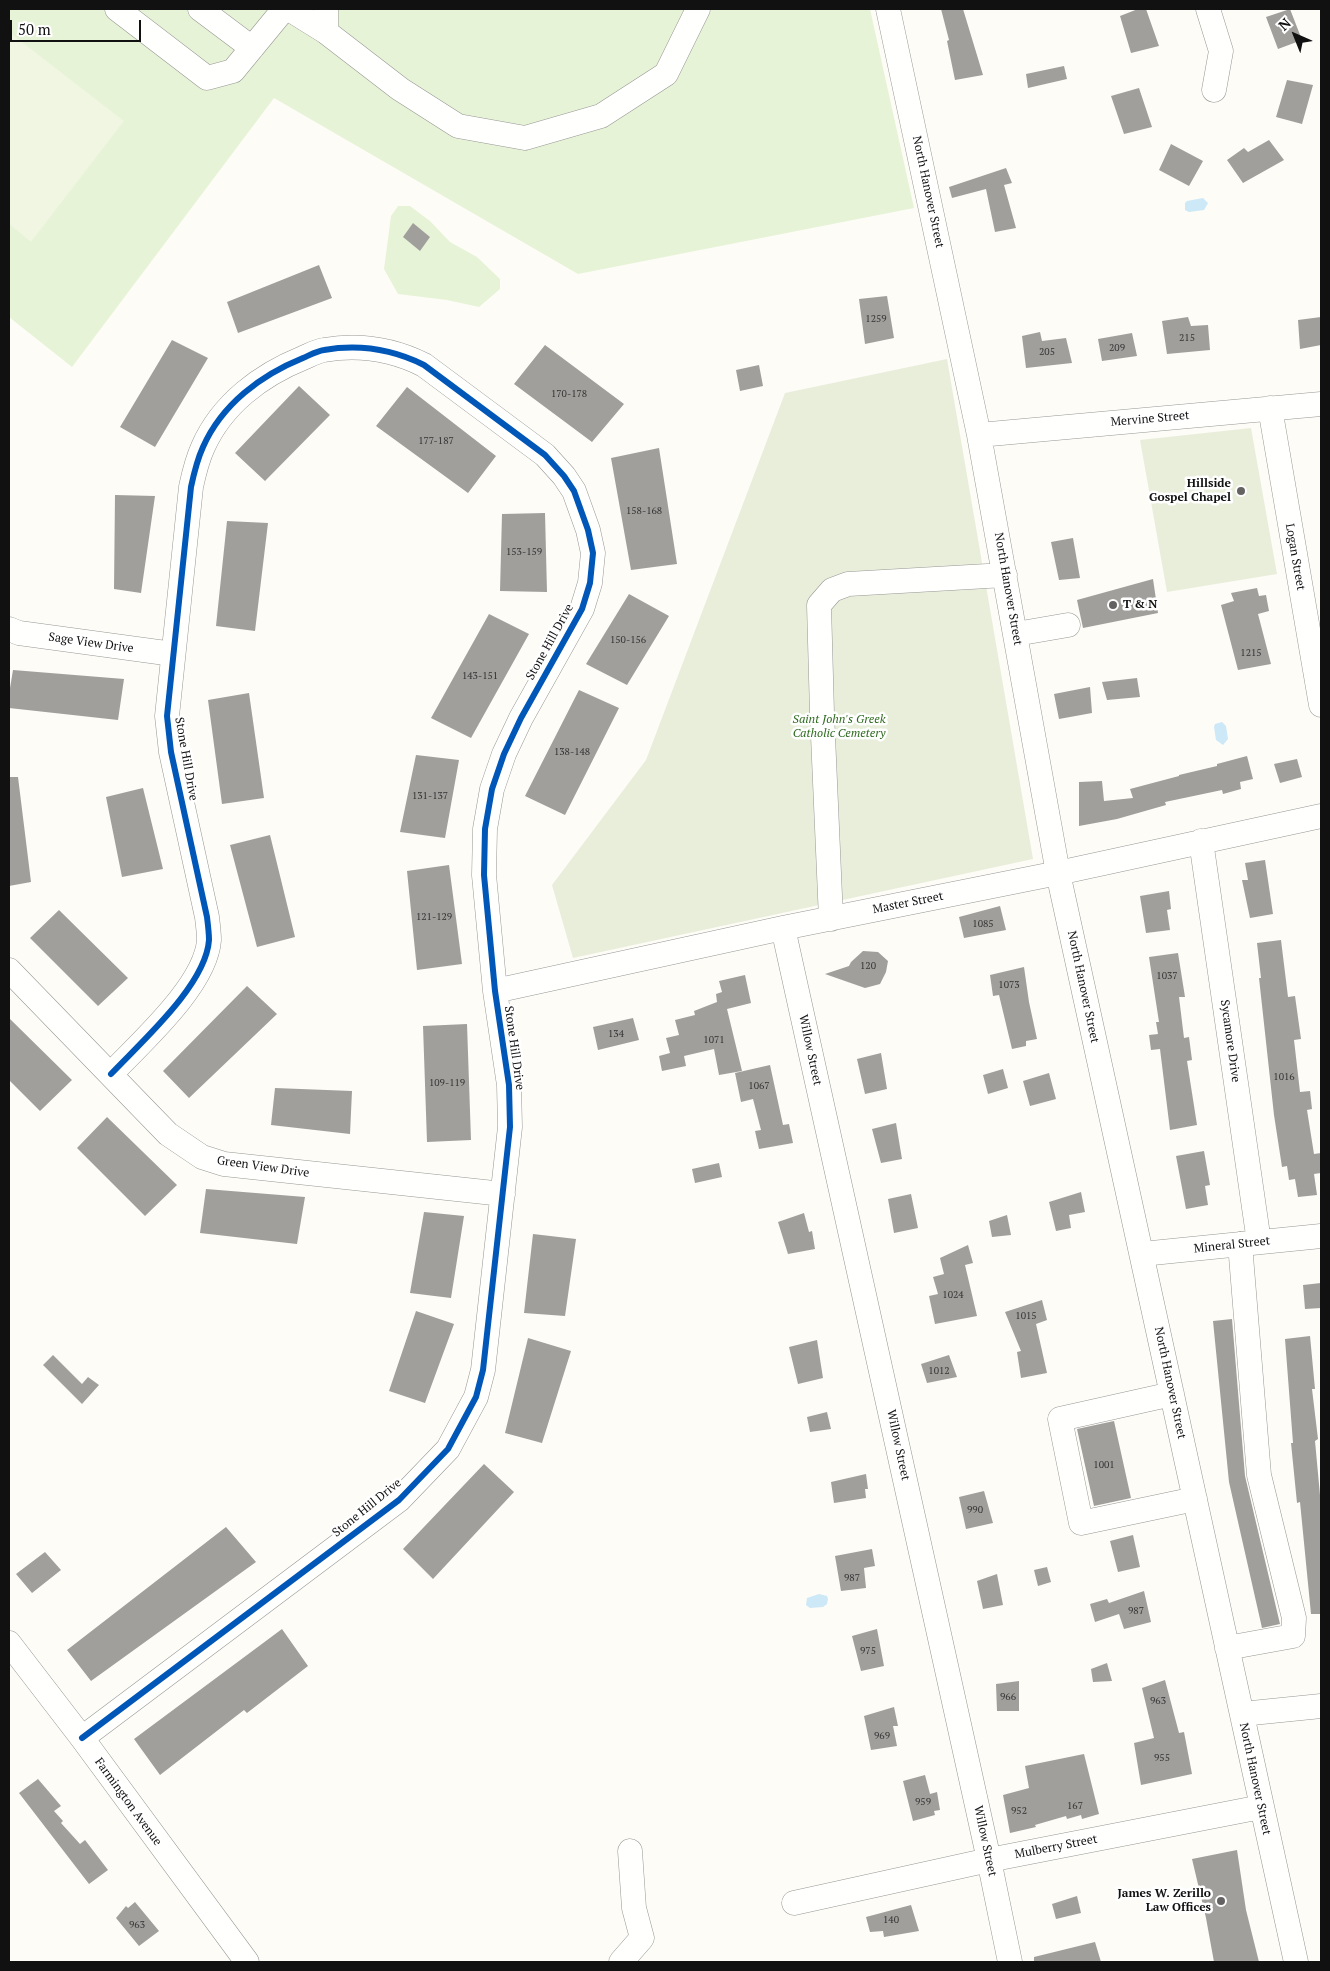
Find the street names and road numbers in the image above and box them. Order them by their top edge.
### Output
street label: North Hanover Street [909,135,947,249]
street label: Mervine Street [1110,408,1190,430]
street label: Logan Street [1282,522,1308,592]
street label: North Hanover Street [991,532,1025,646]
street label: Stone Hill Drive [523,601,577,683]
street label: Sage View Drive [47,630,135,656]
street label: Stone Hill Drive [172,716,200,802]
street label: Master Street [871,889,945,917]
street label: North Hanover Street [1064,930,1102,1044]
street label: Sycamore Drive [1217,999,1243,1083]
street label: Stone Hill Drive [501,1005,527,1091]
street label: Willow Street [795,1013,825,1087]
street label: Green View Drive [216,1153,310,1181]
street label: Mineral Street [1193,1234,1271,1256]
street label: North Hanover Street [1151,1326,1189,1440]
street label: Willow Street [883,1408,913,1482]
street label: Stone Hill Drive [330,1476,404,1540]
street label: North Hanover Street [1236,1722,1274,1836]
street label: Farmington Avenue [91,1755,165,1849]
street label: Willow Street [970,1804,1000,1878]
street label: Mulberry Street [1013,1832,1099,1862]

